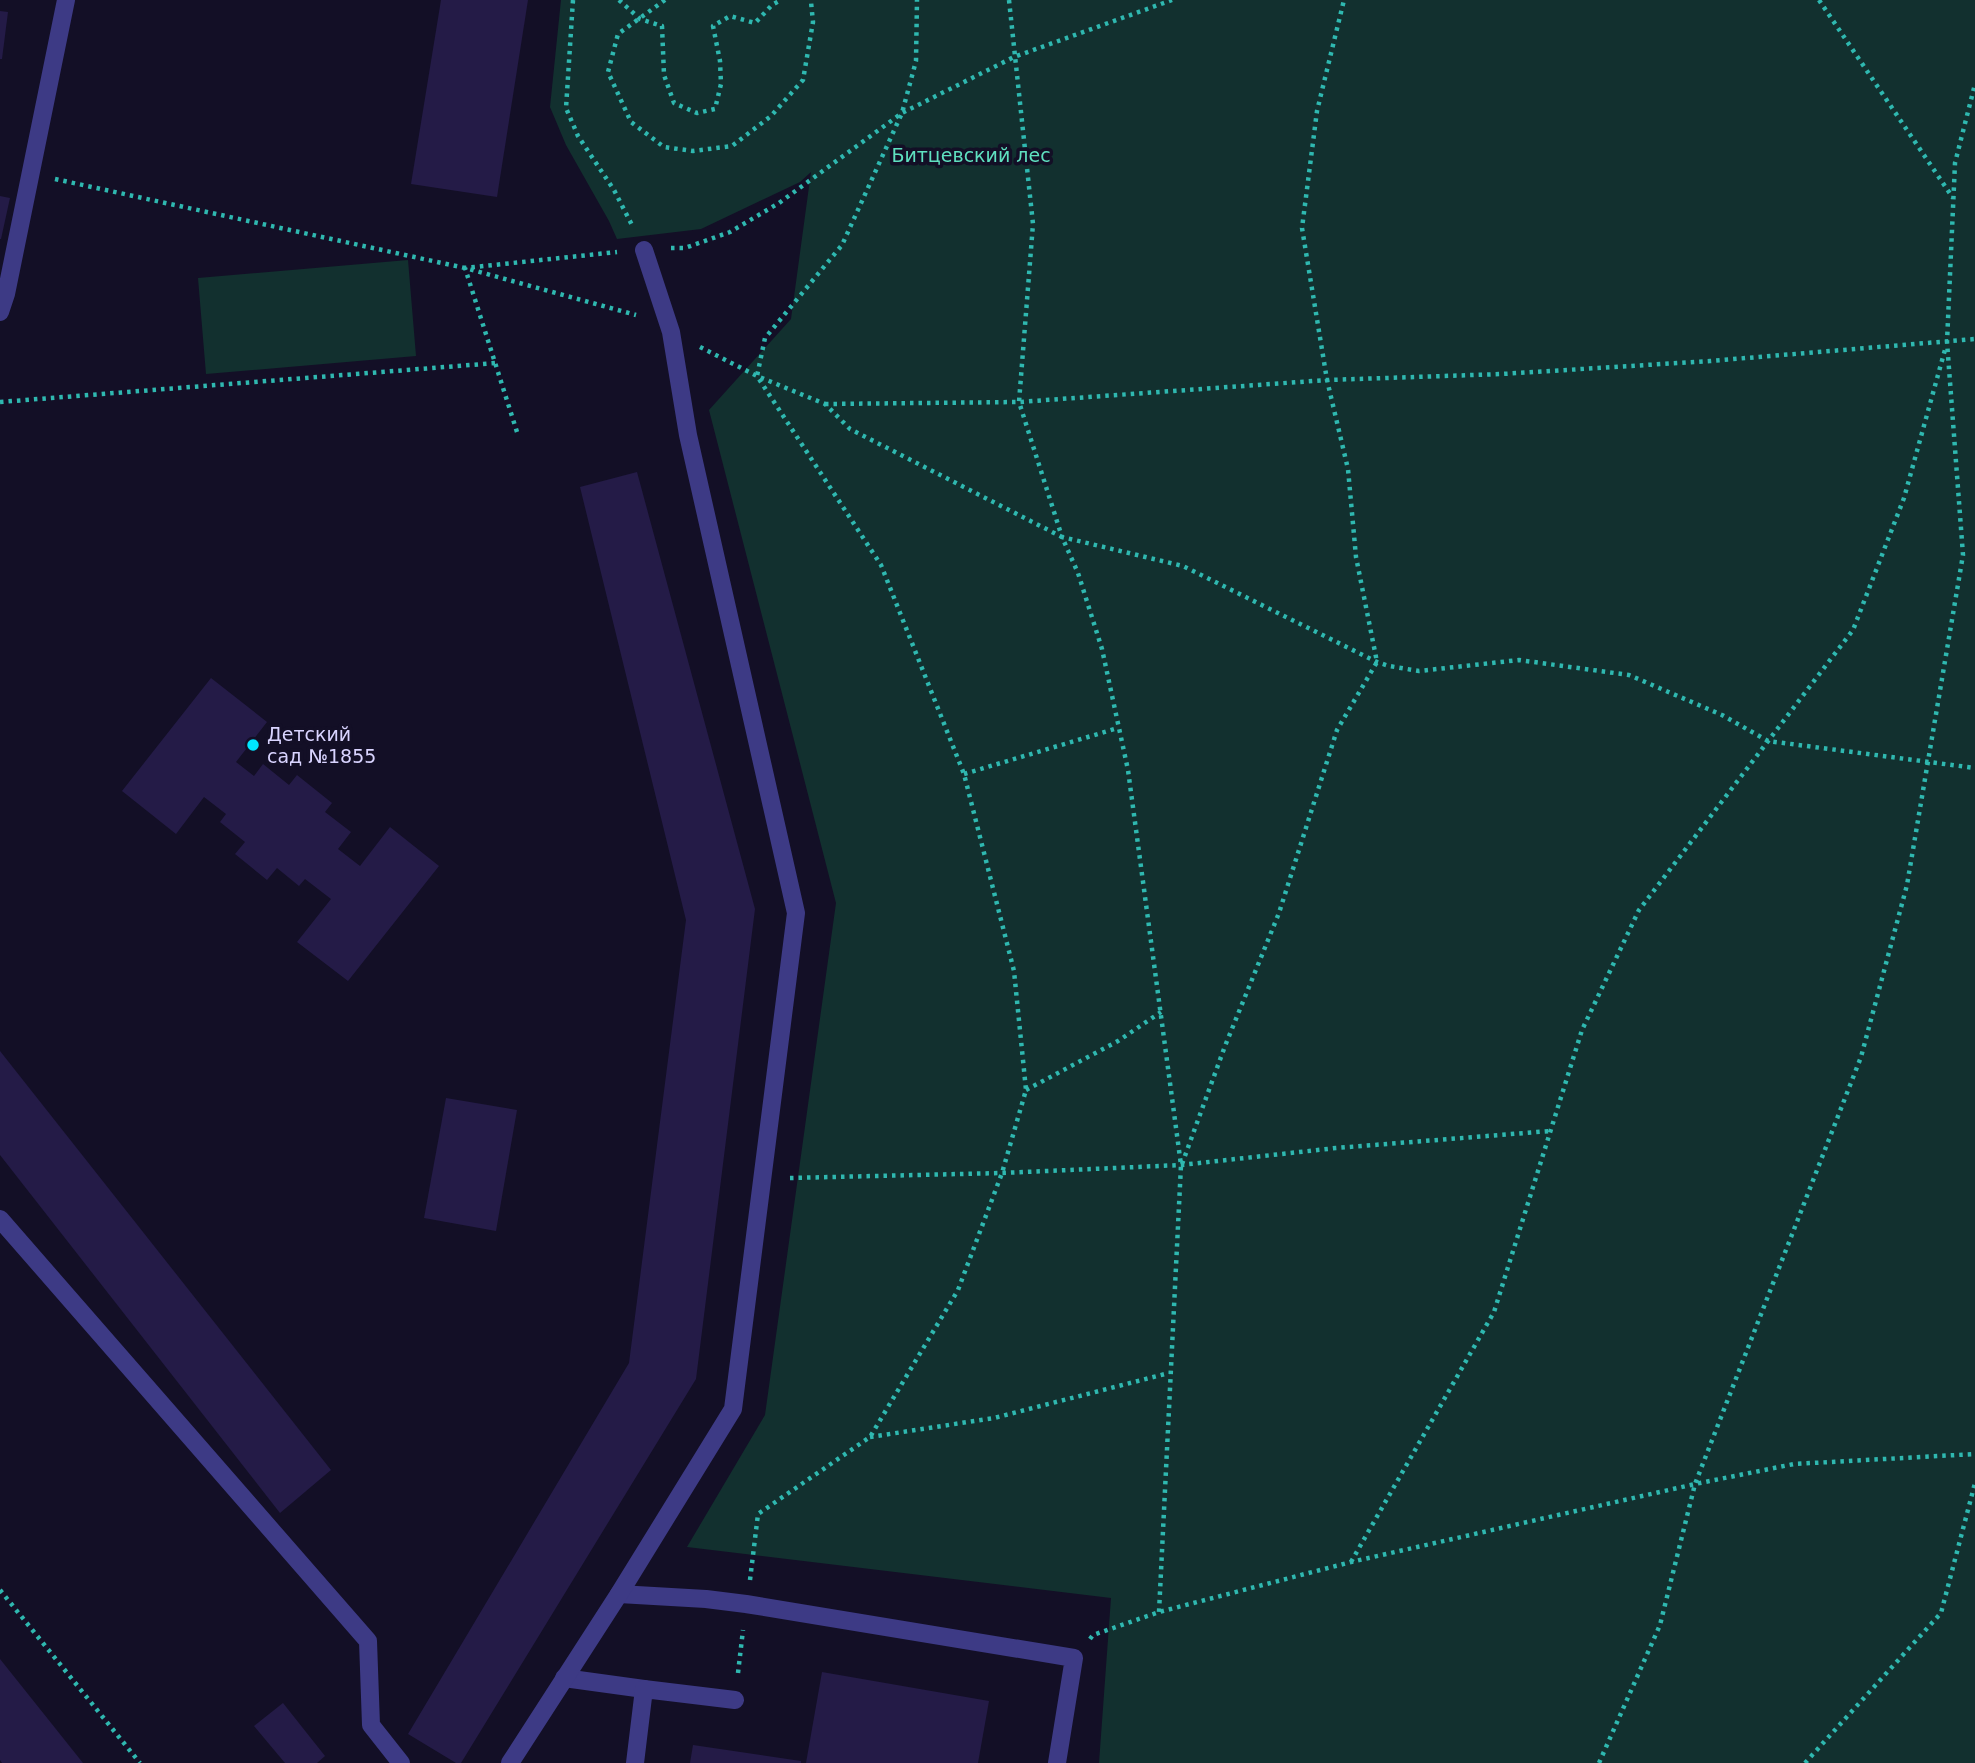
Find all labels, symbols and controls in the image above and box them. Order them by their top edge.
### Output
park label: Битцевский лес [891,144,1051,166]
place label: Детский сад №1855 [267,723,376,767]
marker: Детский сад №1855 [245,737,261,753]

